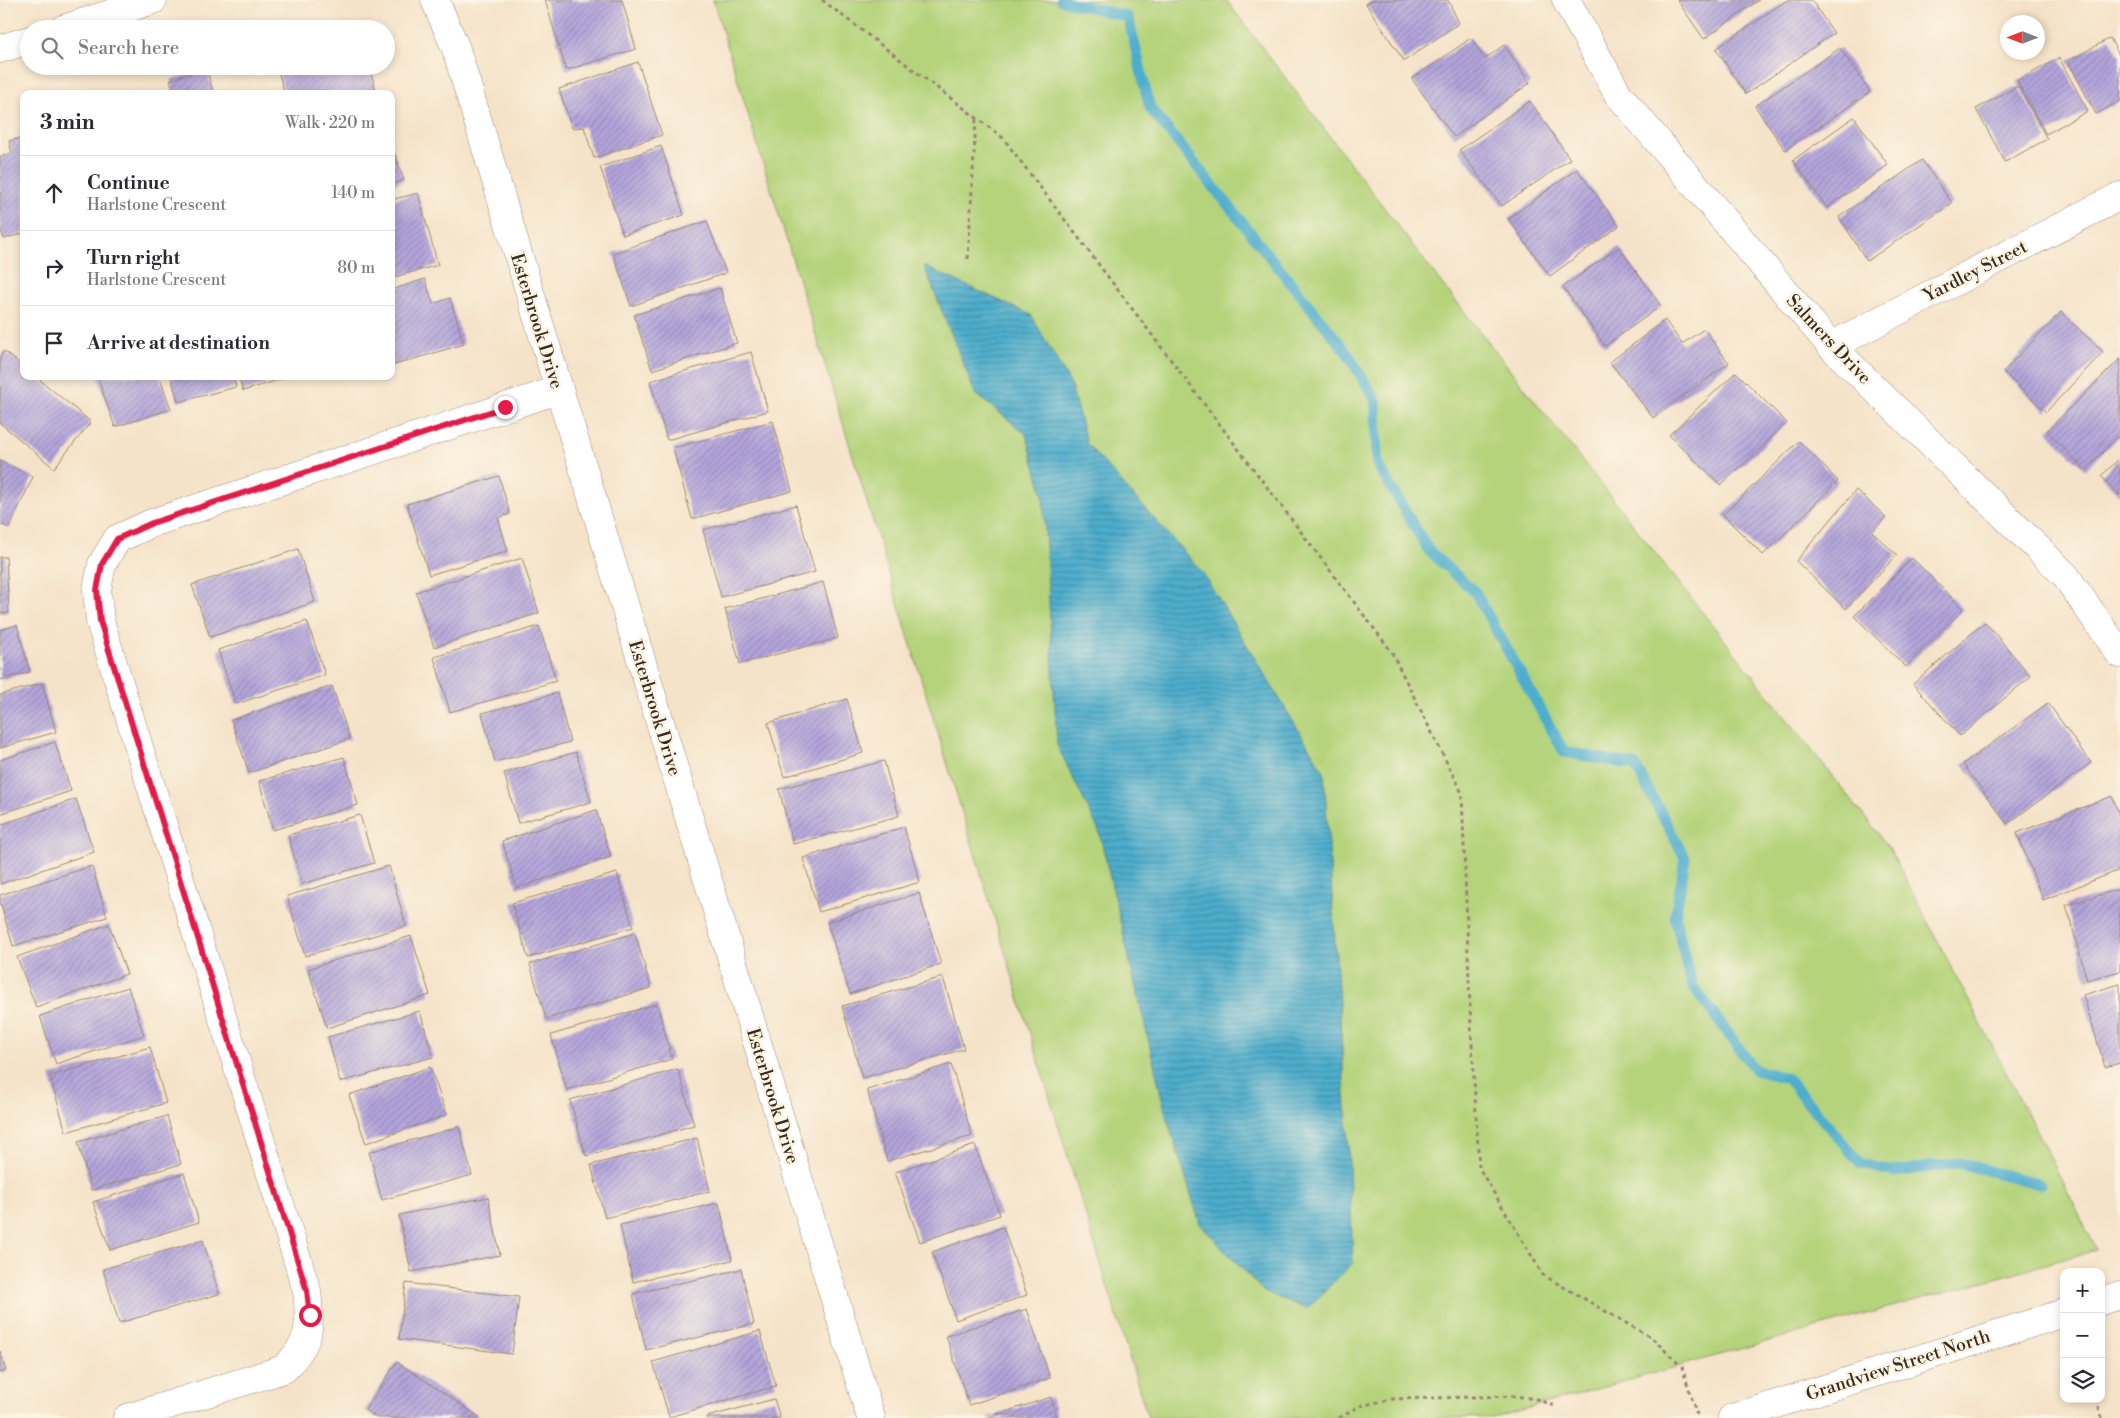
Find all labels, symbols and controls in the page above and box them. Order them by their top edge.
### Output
north arrow [2000,15,2045,60]
search box [20,20,395,75]
icon: search [38,34,66,62]
text: Search here [78,36,179,60]
text: 3 min [40,110,95,136]
text: Walk · 220 m [285,113,375,133]
text: Continue [87,171,170,195]
icon: ahead [40,179,68,207]
text: 140 m [331,183,375,203]
text: Harlstone Crescent [87,195,226,215]
street label: Yardley Street [1919,235,2032,308]
text: Turn right [87,246,180,270]
street label: Esterbrook Drive [505,251,568,392]
icon: right [40,254,68,282]
text: 80 m [337,258,375,278]
text: Harlstone Crescent [87,270,226,290]
street label: Salmers Drive [1781,290,1876,389]
icon: arrive [40,329,68,357]
text: Arrive at destination [87,331,270,355]
route end [494,396,517,419]
street label: Esterbrook Drive [623,638,686,779]
street label: Esterbrook Drive [741,1026,804,1167]
map controls [2060,1268,2105,1403]
button: + [2060,1268,2105,1313]
route start [299,1304,322,1327]
button: − [2060,1313,2105,1358]
street label: Grandview Street North [1803,1325,1994,1406]
button: layers [2060,1358,2105,1403]

